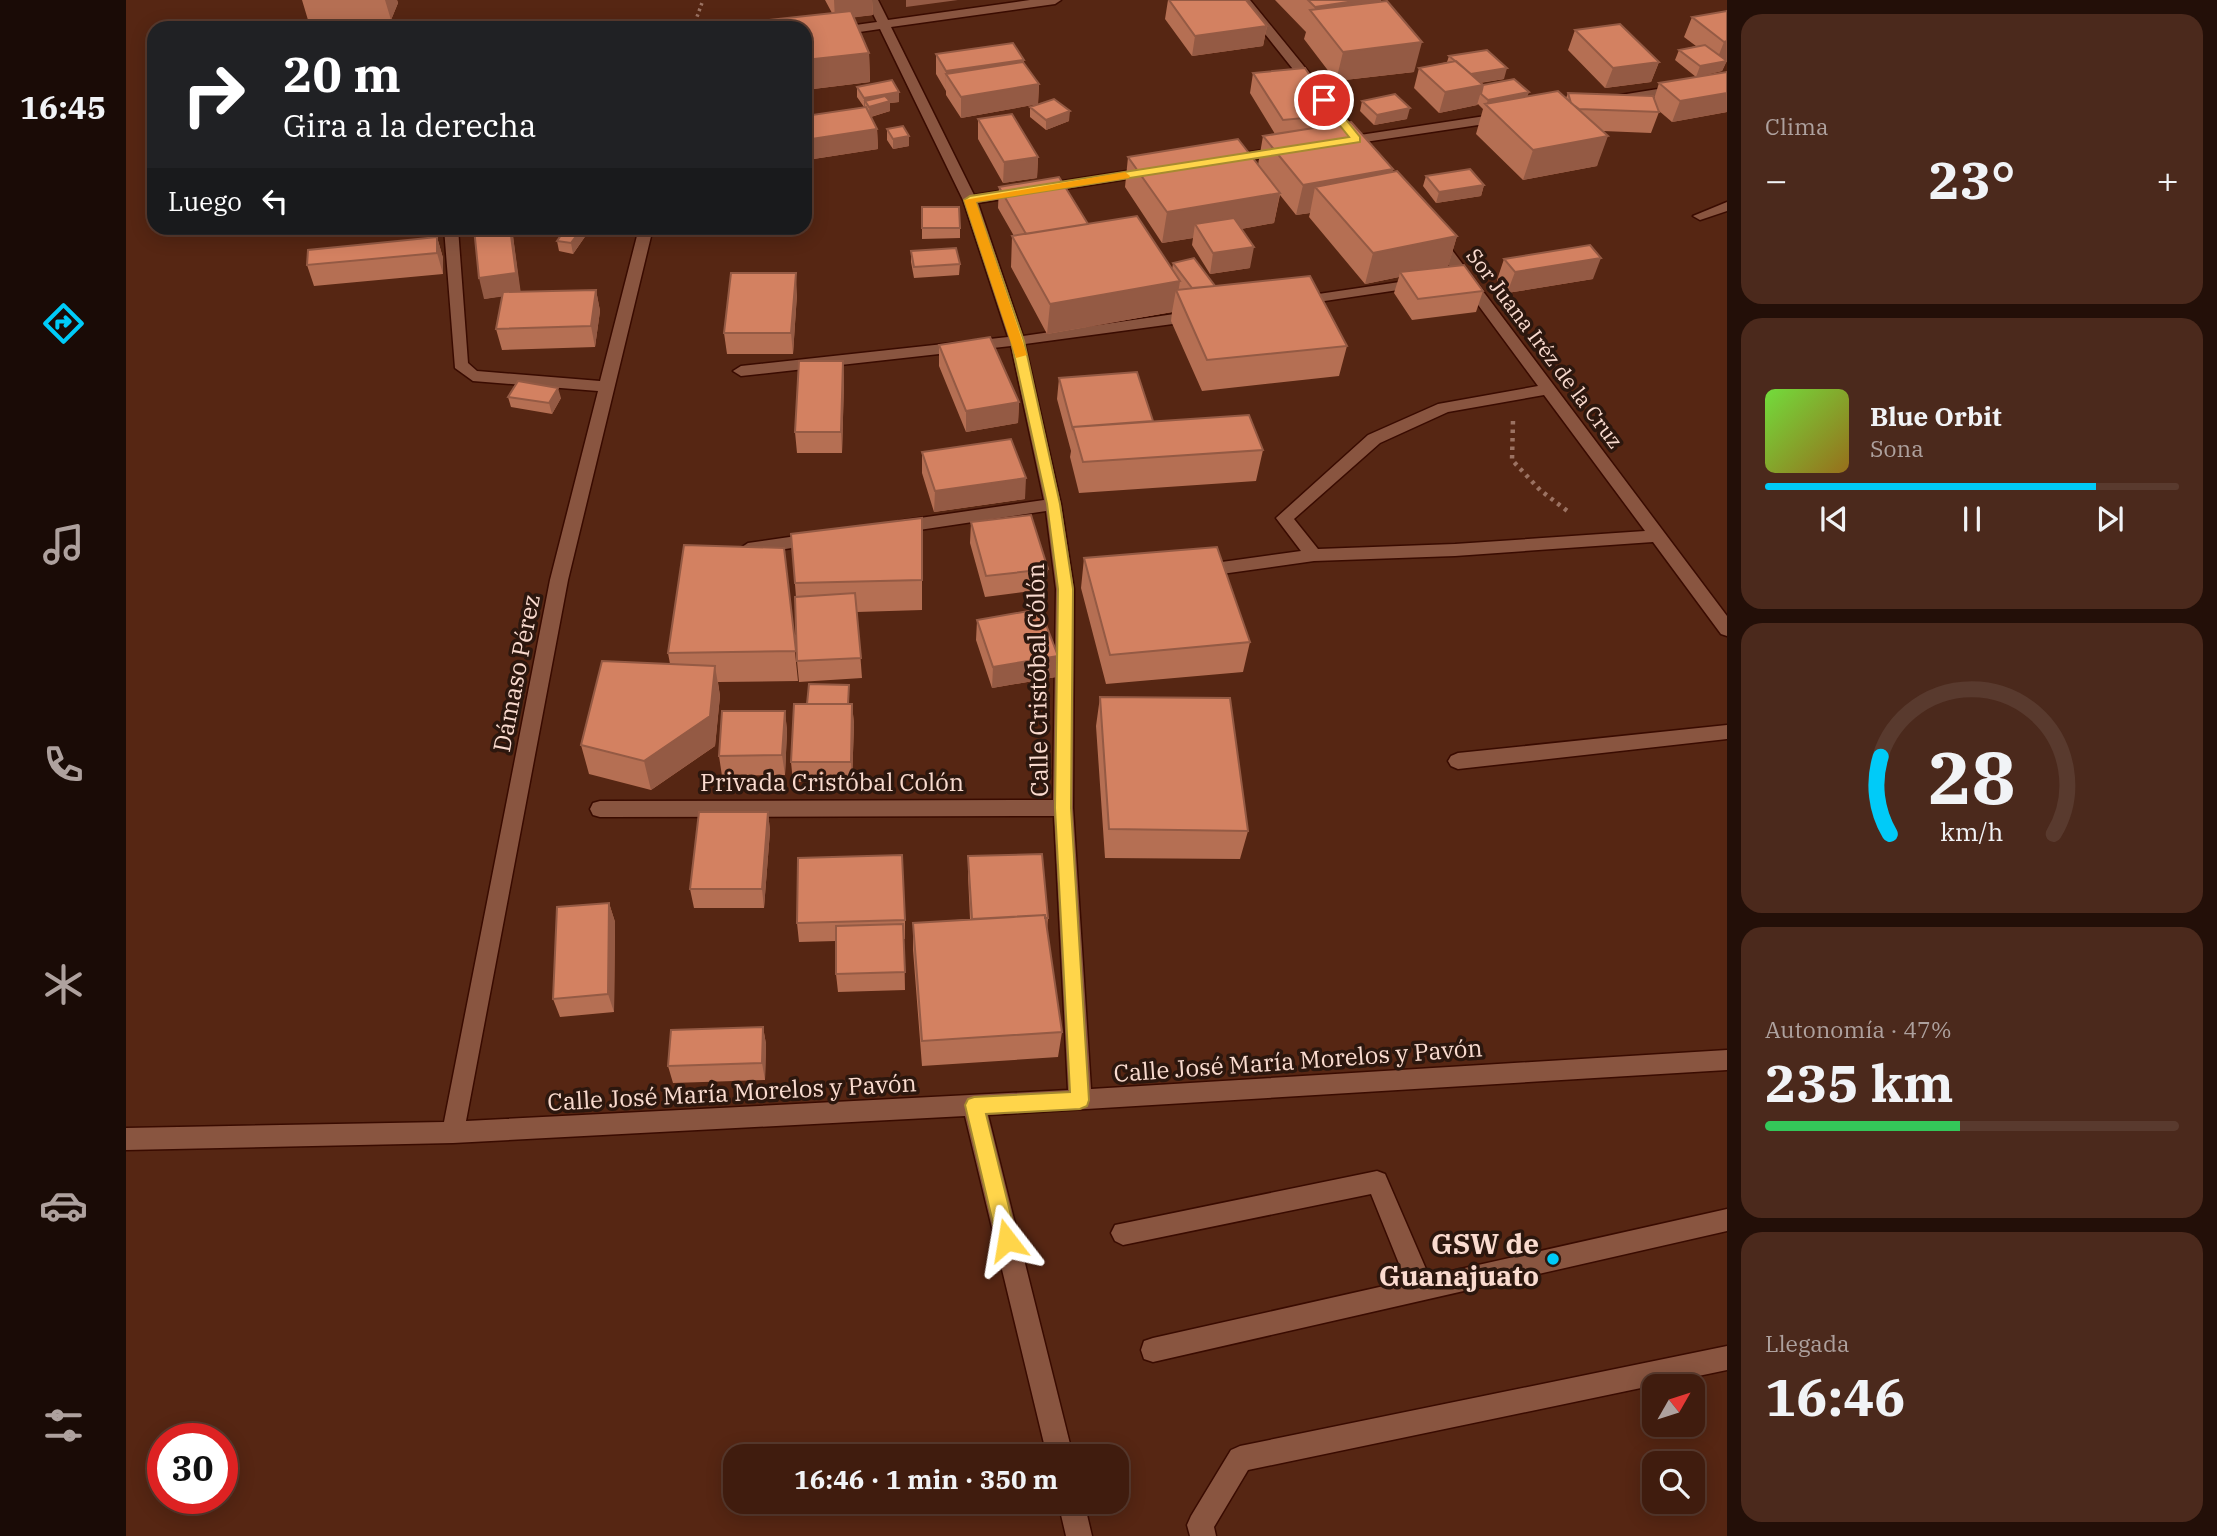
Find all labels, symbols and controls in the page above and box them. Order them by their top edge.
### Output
text: 20 m [283,42,401,105]
icon: right [168,49,259,140]
pin [1294,70,1354,130]
icon: arrive [1305,81,1343,119]
text: 16:45 [20,86,106,128]
text: Gira a la derecha [283,104,537,146]
text: Clima [1765,111,1829,141]
text: 23° [1929,146,2015,213]
text: − [1765,155,1788,204]
text: + [2156,155,2179,204]
icon: left [256,182,294,220]
text: Luego [168,184,242,218]
street label: Sor Juana Iréz de la Cruz [1461,242,1629,454]
icon: directions [39,299,88,348]
text: Blue Orbit [1870,399,2002,433]
text: Sona [1870,433,1924,463]
icon: previous [1815,500,1853,538]
icon: pause [1953,500,1991,538]
icon: next [2091,500,2129,538]
icon: music [39,520,88,569]
street label: Calle Cristóbal Cólón [1019,563,1055,797]
street label: Dámaso Pérez [485,592,547,754]
text: 28 [1928,729,2016,824]
icon: phone [39,740,88,789]
street label: Privada Cristóbal Colón [700,766,964,798]
text: km/h [1940,815,2004,848]
icon: climate [39,960,88,1009]
text: Autonomía · 47% [1765,1014,1952,1044]
street label: Calle José María Morelos y Pavón [1112,1031,1484,1089]
text: 235 km [1765,1049,1954,1116]
street label: Calle José María Morelos y Pavón [547,1066,917,1118]
icon: car [39,1181,88,1230]
position arrow [970,1203,1044,1277]
place label: GSW de Guanajuato [1379,1225,1539,1294]
marker: GSW de Guanajuato [1545,1251,1561,1267]
text: Llegada [1765,1328,1849,1358]
text: 16:46 [1765,1363,1906,1430]
north arrow [1642,1374,1704,1437]
map controls [1642,1374,1705,1514]
icon: filters [39,1401,88,1450]
speed limit sign: 30 [147,1423,238,1514]
button: search [1642,1451,1705,1514]
text: 16:46 · 1 min · 350 m [794,1462,1058,1496]

